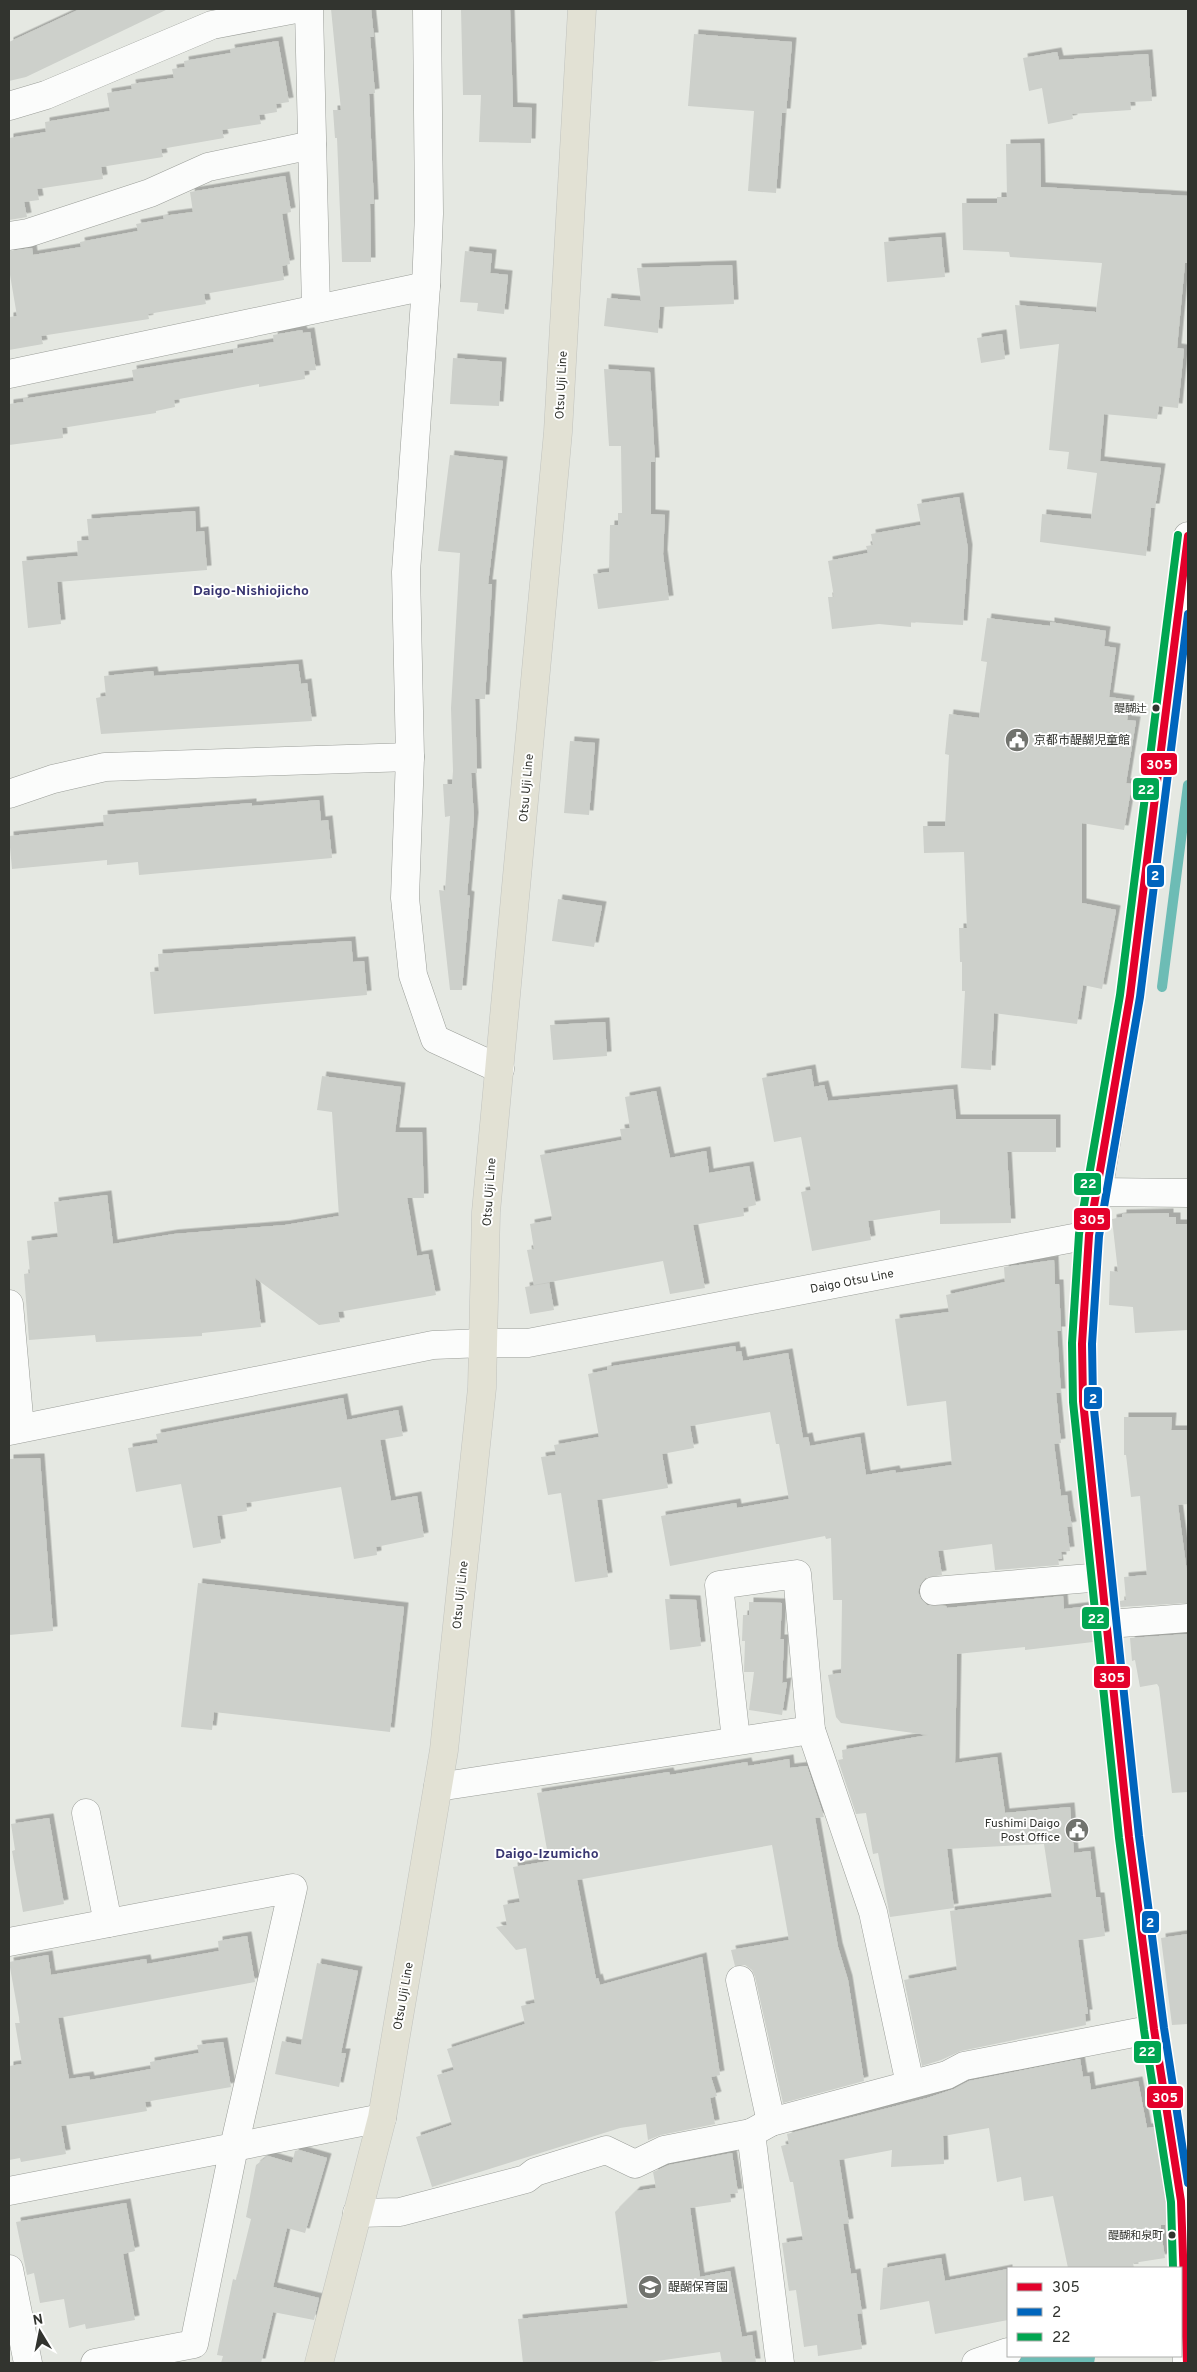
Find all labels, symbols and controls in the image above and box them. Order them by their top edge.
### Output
street label: Otsu Uji Line [552,350,572,420]
district label: Daigo-Nishiojicho [193,583,309,600]
place label: 醍醐辻 [1114,702,1147,716]
marker: 醍醐辻 [1151,703,1161,713]
public building icon: 京都市醍醐児童館 [1004,727,1030,753]
place label: 京都市醍醐児童館 [1034,733,1130,749]
line badge: 305 [1140,752,1178,776]
street label: Otsu Uji Line [516,753,538,823]
text: 305 [1146,757,1172,774]
line badge: 22 [1132,777,1160,801]
text: 22 [1137,782,1155,799]
line badge: 2 [1146,864,1165,888]
text: 2 [1151,868,1159,885]
street label: Otsu Uji Line [480,1157,500,1227]
line badge: 22 [1073,1172,1102,1196]
text: 22 [1079,1176,1097,1193]
line badge: 305 [1073,1207,1111,1231]
text: 305 [1079,1212,1105,1229]
street label: Daigo Otsu Line [809,1266,895,1298]
line badge: 2 [1083,1386,1103,1410]
text: 2 [1089,1391,1097,1408]
street label: Otsu Uji Line [449,1560,473,1630]
line badge: 22 [1081,1606,1110,1630]
text: 22 [1087,1611,1105,1628]
line badge: 305 [1093,1665,1131,1689]
text: 305 [1099,1670,1125,1687]
place label: Fushimi Daigo Post Office [985,1816,1060,1846]
public building icon: Fushimi Daigo Post Office [1064,1817,1090,1843]
district label: Daigo-Izumicho [495,1846,599,1863]
line badge: 2 [1141,1910,1160,1934]
text: 2 [1146,1915,1154,1932]
street label: Otsu Uji Line [390,1961,418,2031]
line badge: 22 [1133,2040,1162,2064]
text: 22 [1138,2044,1156,2061]
line badge: 305 [1146,2085,1184,2109]
text: 305 [1152,2090,1178,2107]
place label: 醍醐和泉町 [1108,2229,1163,2243]
marker: 醍醐和泉町 [1167,2230,1177,2240]
legend [1007,2267,1182,2357]
school or university icon: 醍醐保育園 [637,2274,663,2300]
text: 305 [1052,2279,1080,2298]
place label: 醍醐保育園 [668,2280,728,2296]
text: 2 [1052,2304,1061,2323]
north arrow [15,2307,65,2357]
text: N [32,2311,44,2330]
text: 22 [1052,2329,1070,2348]

